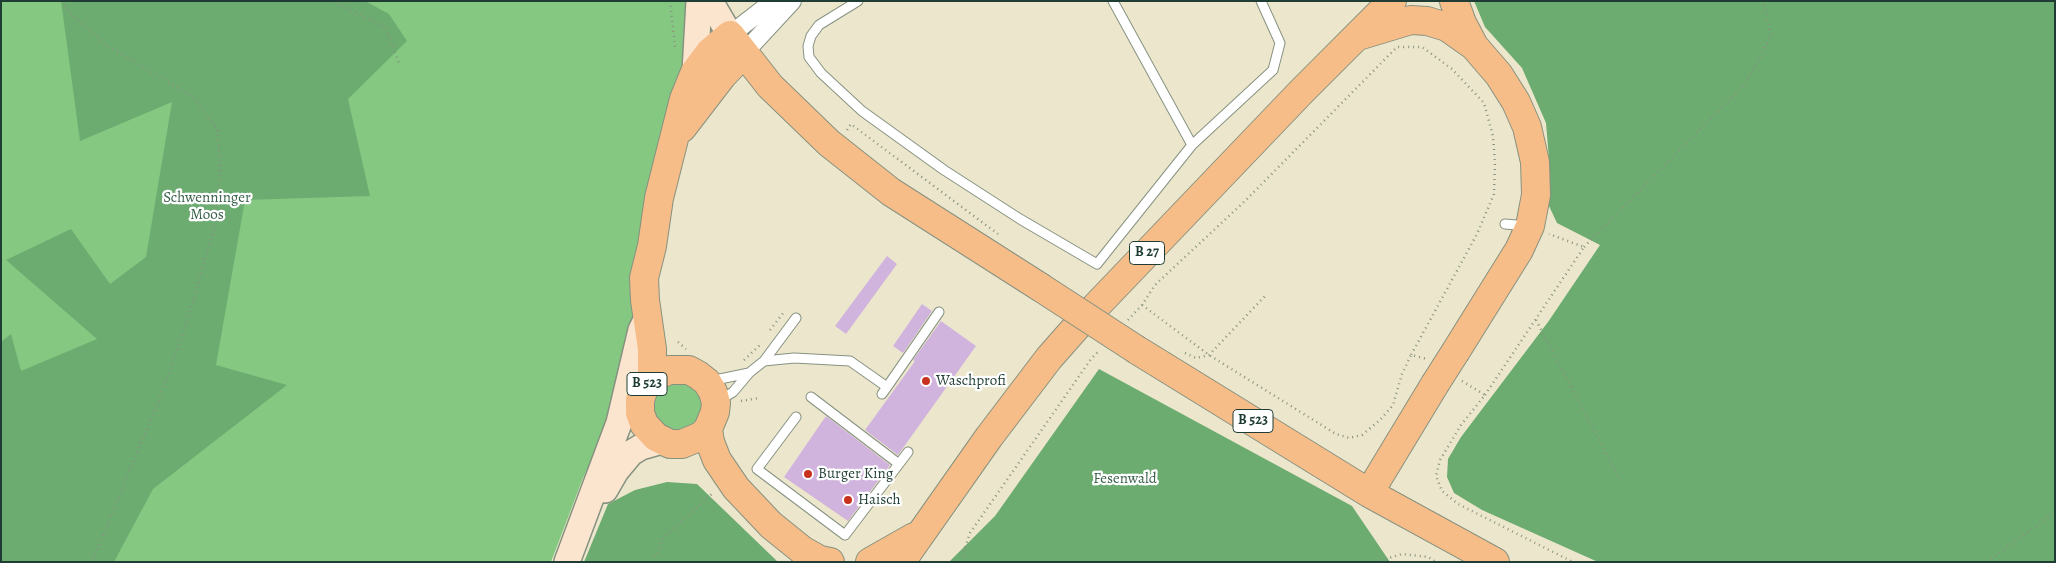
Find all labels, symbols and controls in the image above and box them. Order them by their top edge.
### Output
park label: Schwenninger Moos [163,189,251,224]
road number: B 27 [1130,242,1164,264]
road number: B 523 [627,372,667,396]
place label: Waschprofi [936,372,1006,390]
marker: Waschprofi [920,375,932,387]
road number: B 523 [1233,410,1273,432]
place label: Burger King [818,465,893,483]
marker: Burger King [802,468,814,480]
park label: Fesenwald [1093,470,1157,488]
place label: Haisch [858,491,901,509]
marker: Haisch [842,494,854,506]

